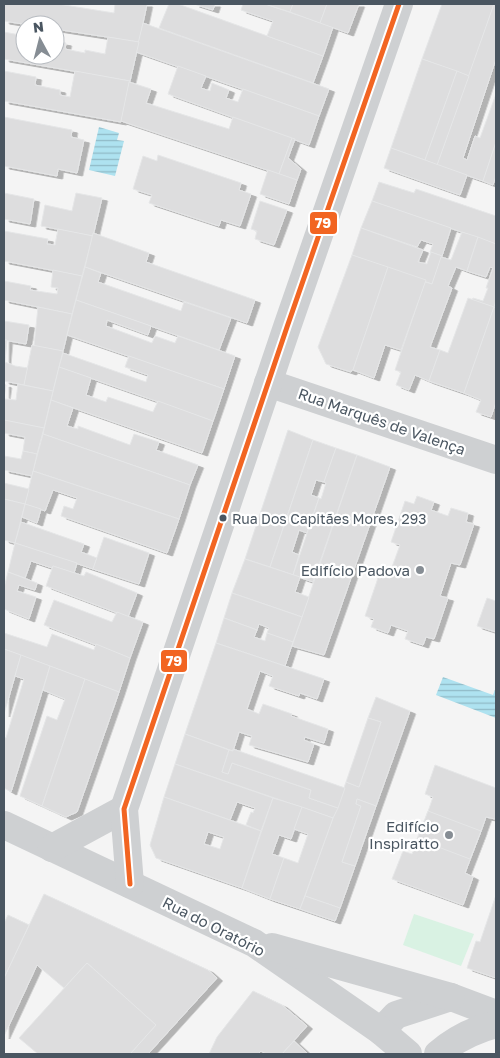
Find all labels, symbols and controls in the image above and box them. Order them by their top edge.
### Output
north arrow [15,15,65,65]
text: N [32,18,45,36]
line badge: 79 [309,211,338,235]
text: 79 [315,214,331,231]
street label: Rua Marquês de Valença [296,384,468,458]
place label: Rua Dos Capitães Mores, 293 [232,510,426,527]
marker: Rua Dos Capitães Mores, 293 [218,513,228,523]
place label: Edifício Padova [301,561,410,579]
marker: Edifício Padova [414,564,426,576]
line badge: 79 [160,649,188,673]
text: 79 [166,652,182,669]
place label: Edifício Inspiratto [369,817,439,852]
marker: Edifício Inspiratto [443,829,455,841]
street label: Rua do Oratório [160,893,268,959]

